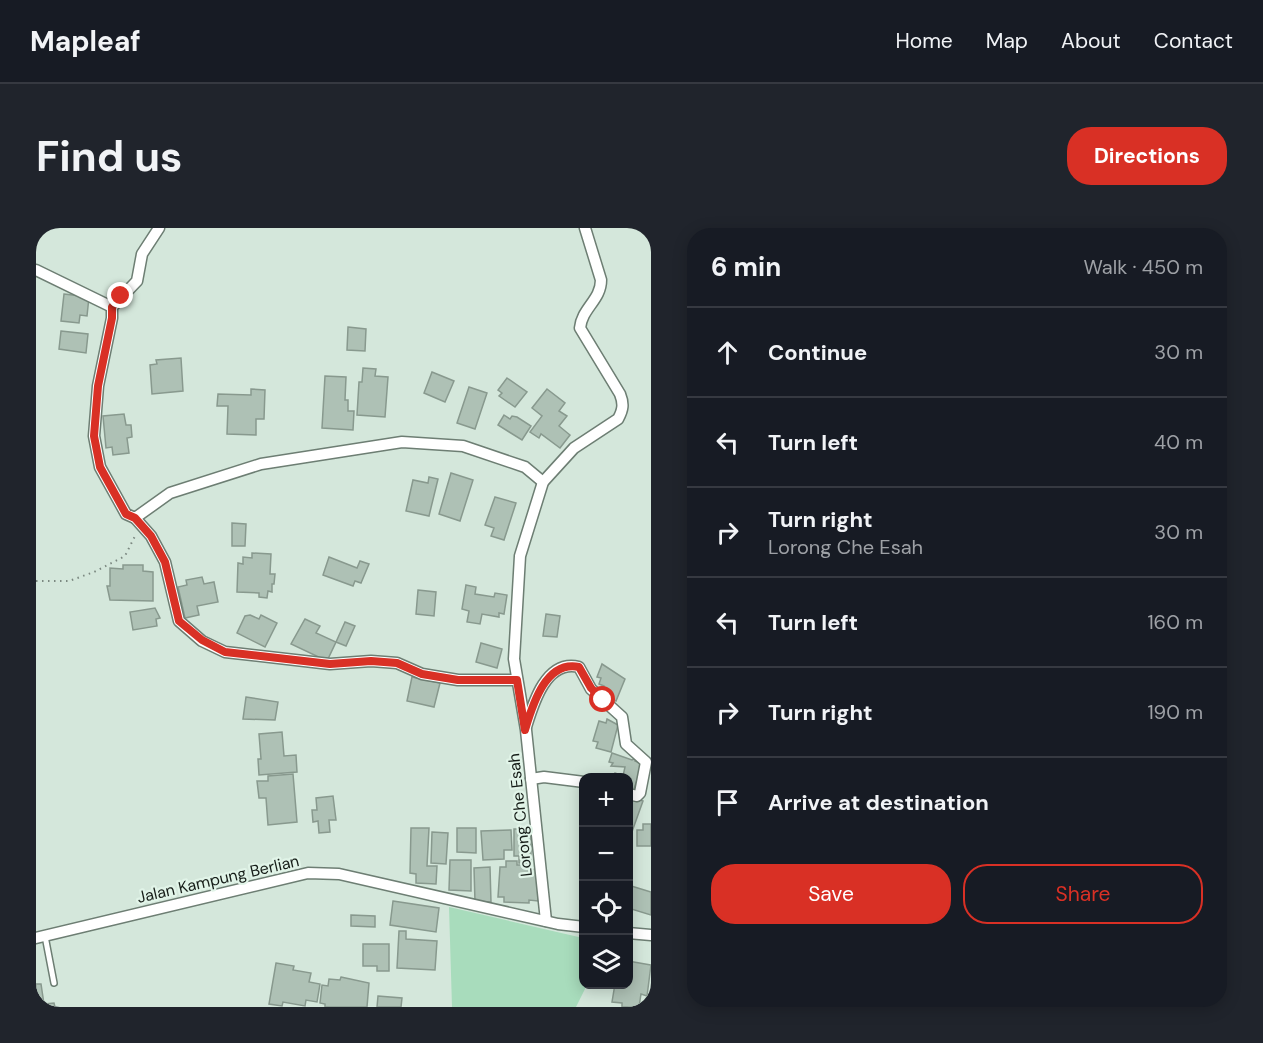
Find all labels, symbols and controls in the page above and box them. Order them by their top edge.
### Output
text: Mapleaf [30,23,141,60]
text: Home [895,27,953,55]
text: Map [986,27,1028,55]
text: About [1061,27,1121,55]
text: Contact [1154,27,1233,55]
button: Directions [1067,127,1227,185]
text: Find us [36,129,182,184]
text: 6 min [711,250,781,284]
text: Walk · 450 m [1083,254,1203,280]
route end [107,282,133,308]
icon: ahead [711,336,744,369]
text: Continue [768,338,867,367]
text: 30 m [1154,339,1203,365]
icon: left [711,426,744,459]
text: Turn left [768,428,858,457]
text: 40 m [1154,429,1203,455]
text: Turn right [768,505,873,534]
icon: right [711,516,744,549]
text: 30 m [1154,519,1203,545]
text: Lorong Che Esah [768,534,923,560]
icon: left [711,606,744,639]
text: Turn left [768,608,858,637]
text: 160 m [1147,609,1203,635]
route start [589,686,615,712]
icon: right [711,696,744,729]
text: Turn right [768,698,873,727]
text: 190 m [1147,699,1203,725]
street label: Lorong Che Esah [503,752,537,878]
map controls [579,773,633,989]
button: + [579,773,633,827]
icon: arrive [711,786,744,819]
text: Arrive at destination [768,788,989,817]
button: − [579,827,633,881]
street label: Jalan Kampung Berlian [135,850,301,908]
button: Save [711,864,951,924]
button: Share [963,864,1203,924]
button: locate [579,881,633,935]
button: layers [579,935,633,989]

